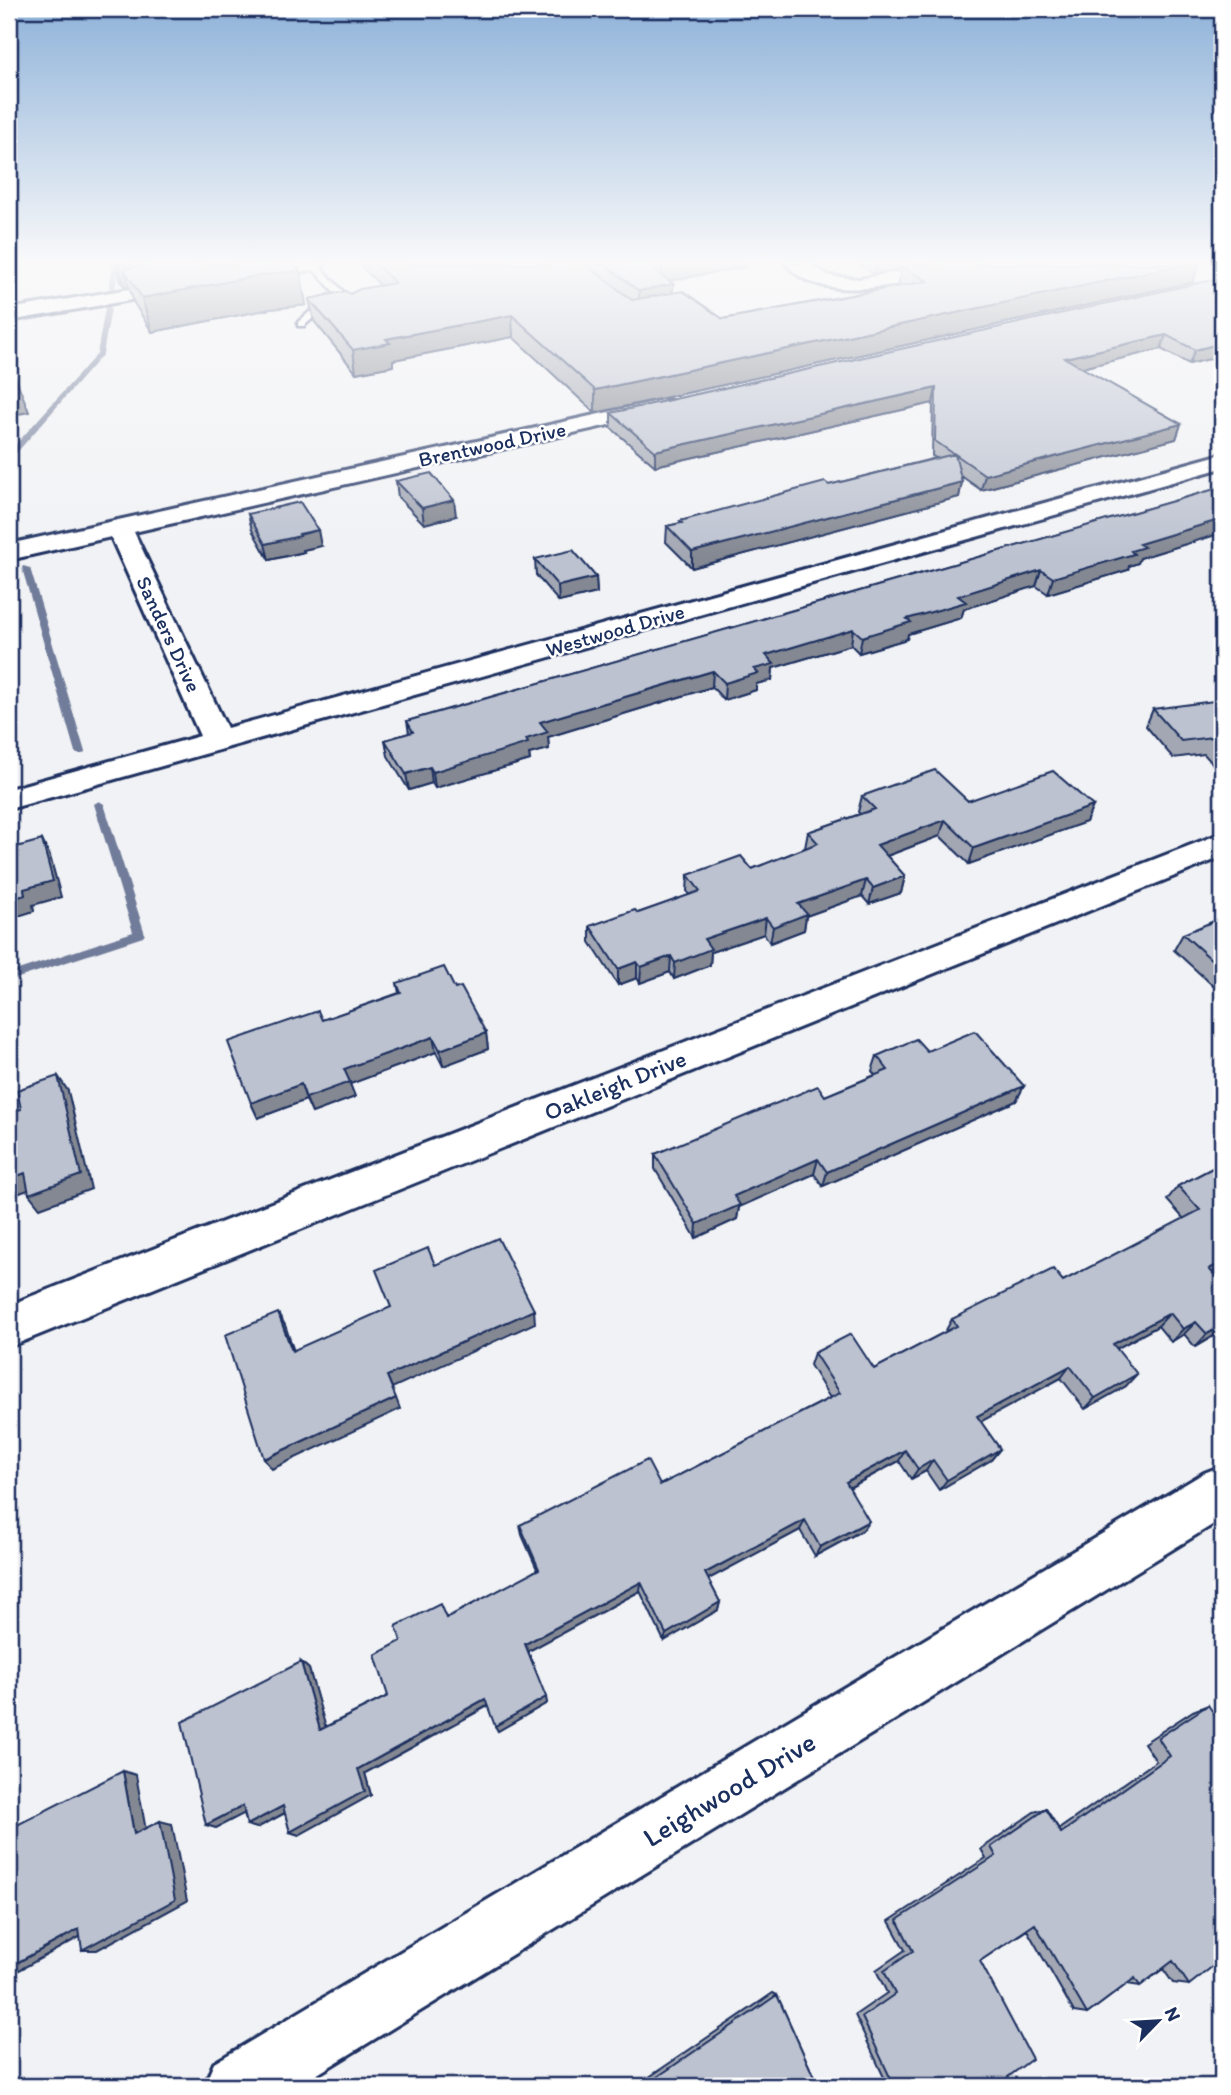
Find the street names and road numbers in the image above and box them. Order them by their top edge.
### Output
street label: Brentwood Drive [416,416,568,472]
street label: Sanders Drive [131,572,207,696]
street label: Westwood Drive [543,598,687,662]
street label: Oakleigh Drive [540,1043,690,1127]
street label: Leighwood Drive [636,1724,822,1854]

